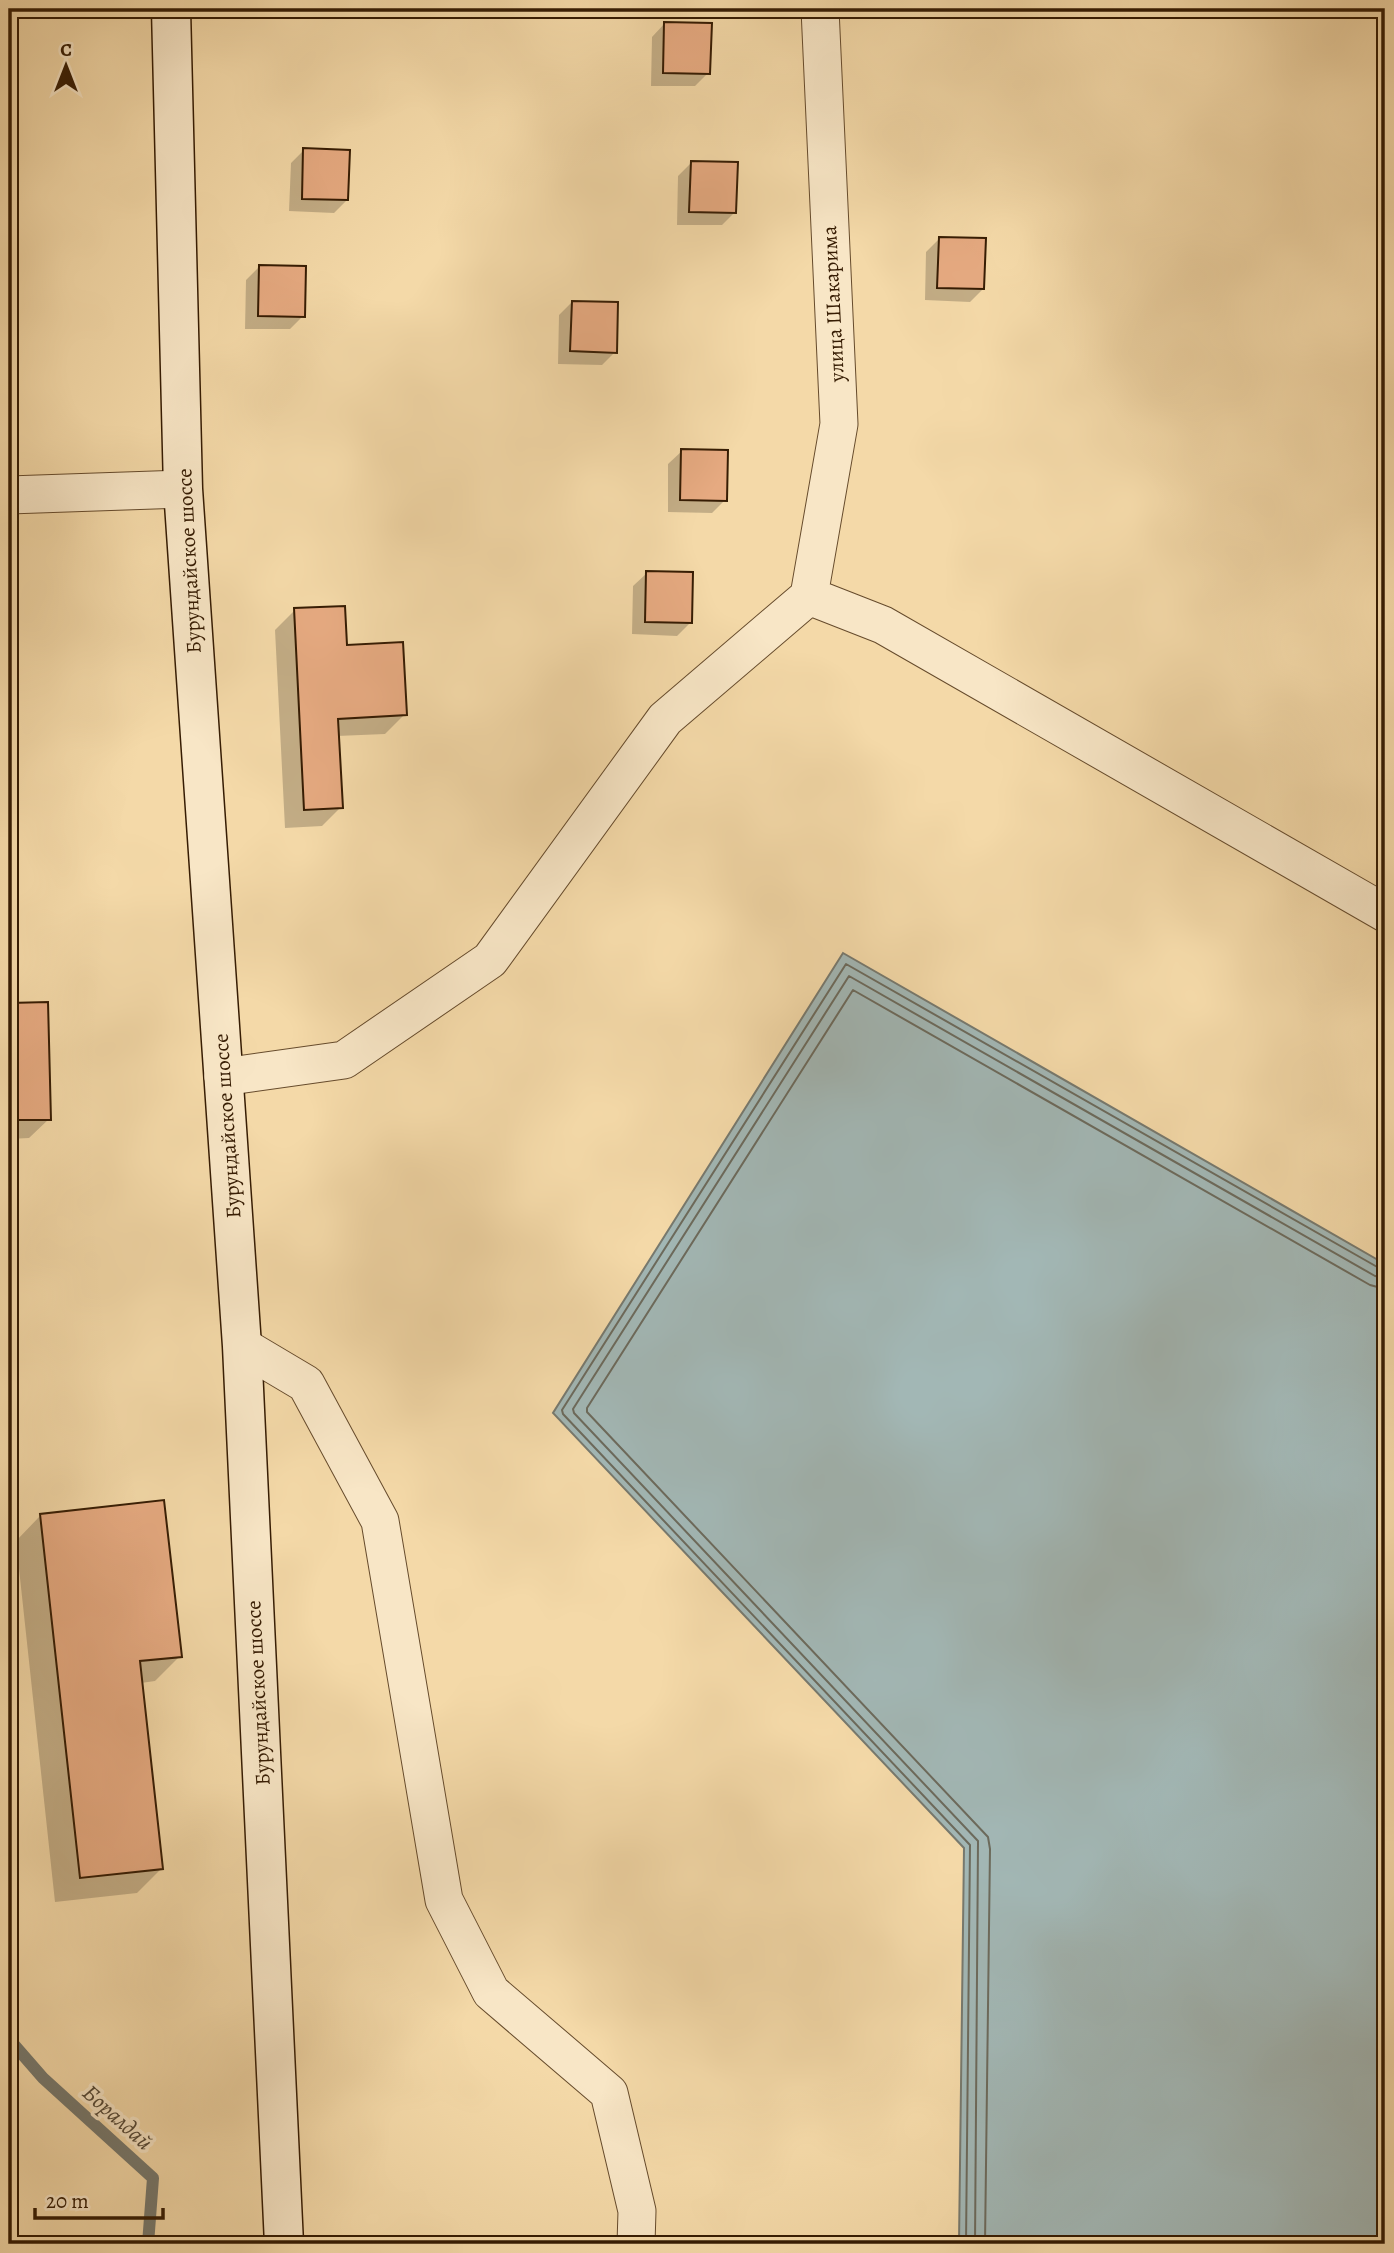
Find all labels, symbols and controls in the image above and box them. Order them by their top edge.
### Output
north arrow [32,32,102,102]
text: С [60,37,72,63]
street label: улица Шакарима [815,225,851,384]
street label: Бурундайское шоссе [170,468,208,654]
street label: Бурундайское шоссе [207,1032,247,1220]
street label: Бурундайское шоссе [239,1600,277,1786]
water label: Боралдай [76,2077,160,2157]
scale bar [35,2176,163,2220]
text: 20 m [46,2187,89,2215]

